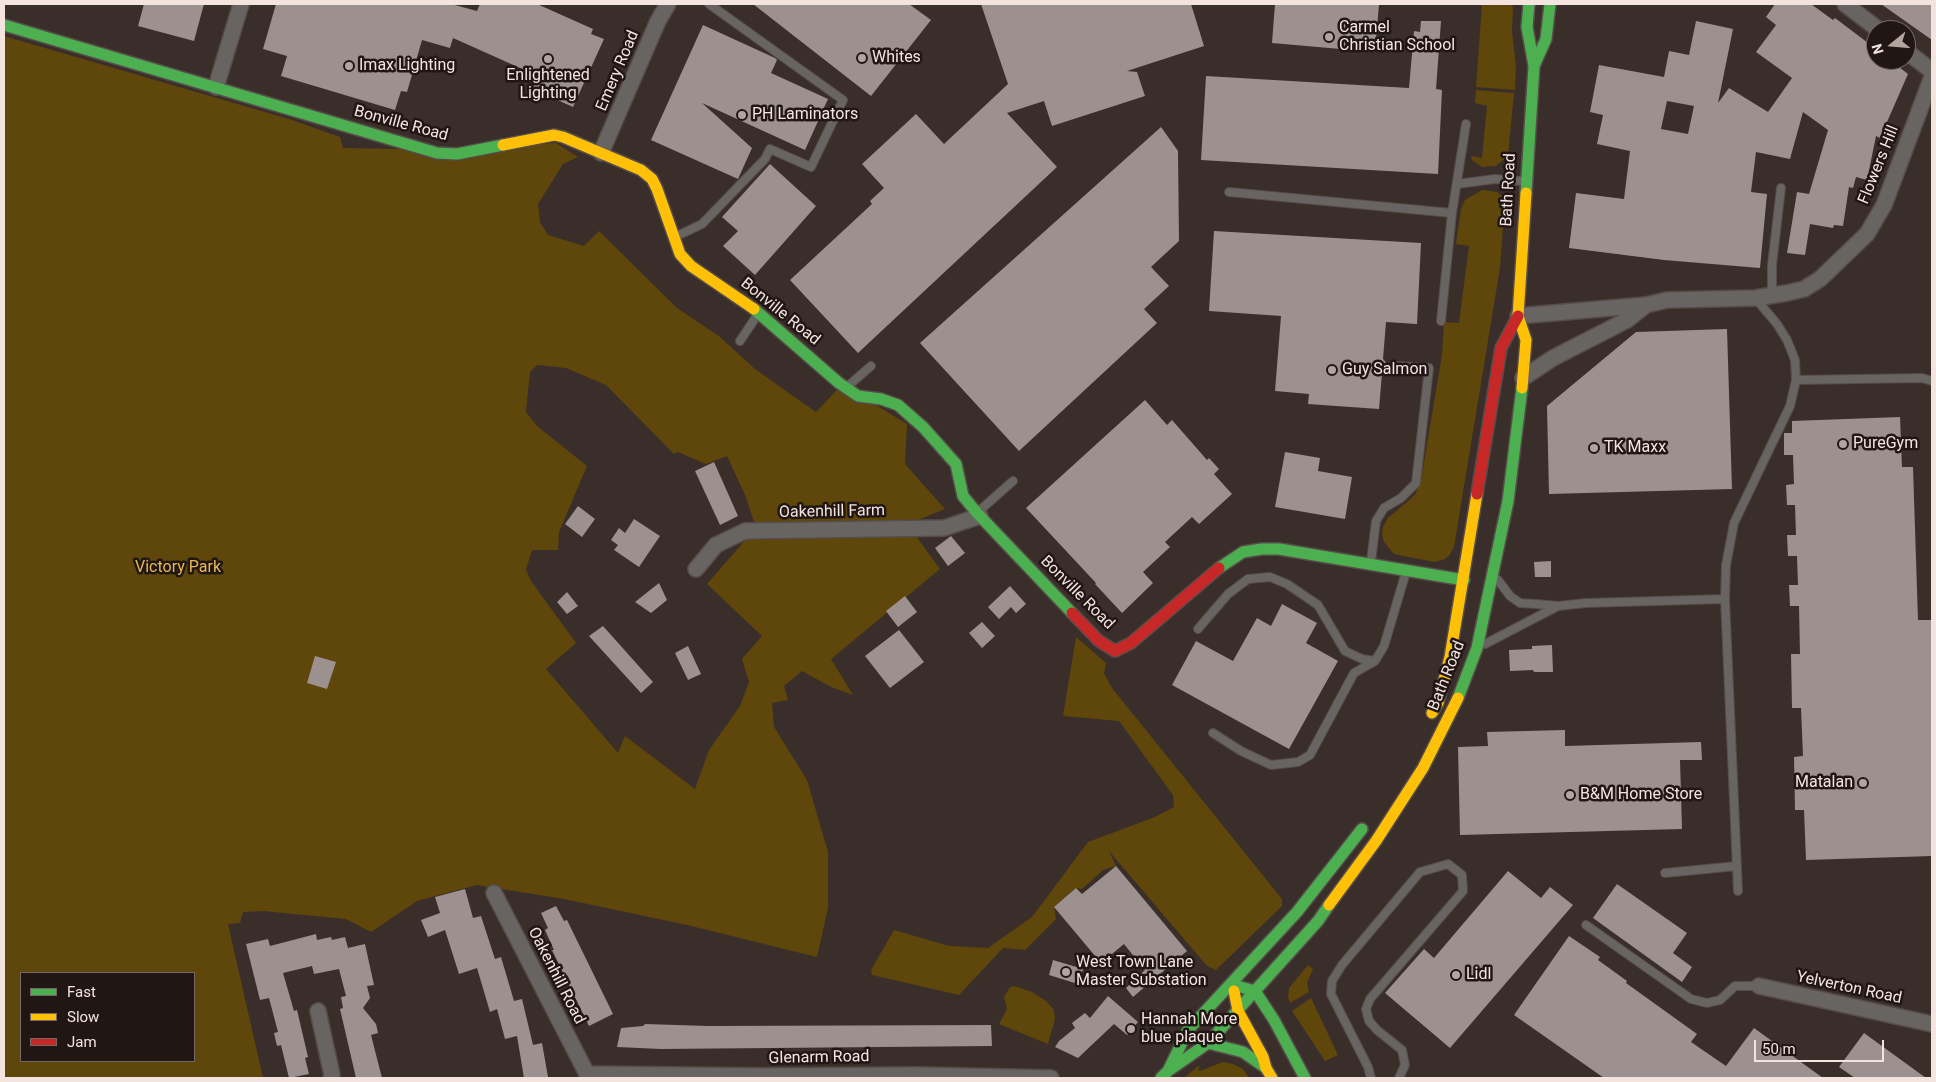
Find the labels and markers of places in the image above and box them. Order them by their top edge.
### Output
place label: Carmel Christian School [1339,18,1455,56]
marker: Carmel Christian School [1323,31,1335,43]
place label: Whites [872,48,921,68]
marker: Whites [856,52,868,64]
marker: Enlightened Lighting [542,53,554,65]
place label: Imax Lighting [359,56,455,76]
marker: Imax Lighting [343,60,355,72]
place label: Enlightened Lighting [506,66,590,104]
place label: PH Laminators [752,105,858,125]
marker: PH Laminators [736,109,748,121]
place label: Guy Salmon [1342,360,1427,380]
marker: Guy Salmon [1326,364,1338,376]
place label: PureGym [1853,434,1918,454]
place label: TK Maxx [1604,438,1666,458]
marker: PureGym [1837,438,1849,450]
marker: TK Maxx [1588,442,1600,454]
place label: Matalan [1795,773,1853,793]
marker: Matalan [1857,777,1869,789]
place label: B&M Home Store [1580,785,1702,805]
marker: B&M Home Store [1564,789,1576,801]
place label: West Town Lane Master Substation [1076,953,1207,991]
place label: Lidl [1466,965,1491,985]
marker: West Town Lane Master Substation [1060,966,1072,978]
marker: Lidl [1450,969,1462,981]
place label: Hannah More blue plaque [1141,1010,1237,1048]
marker: Hannah More blue plaque [1125,1023,1137,1035]

